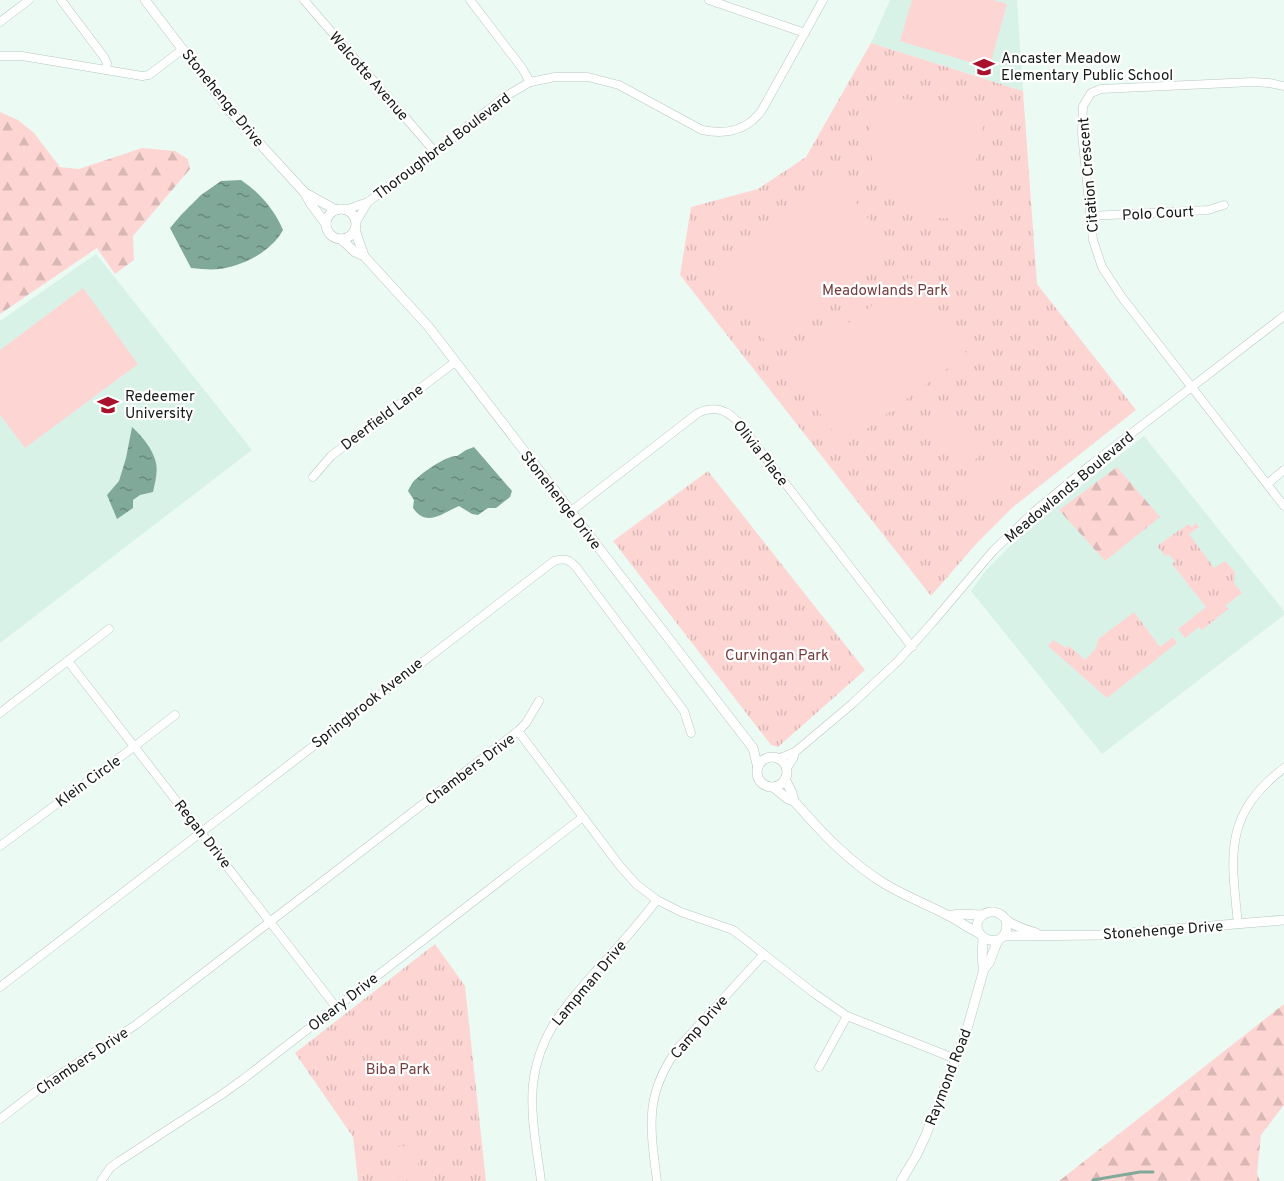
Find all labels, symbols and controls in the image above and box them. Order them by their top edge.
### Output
street label: Walcotte Avenue [324,28,412,125]
street label: Stonehenge Drive [177,46,267,152]
place label: Ancaster Meadow Elementary Public School [1001,50,1173,86]
school or university icon: Ancaster Meadow Elementary Public School [972,55,996,79]
street label: Thoroughbred Boulevard [371,89,515,205]
street label: Citation Crescent [1075,116,1104,233]
street label: Polo Court [1122,203,1195,226]
park label: Meadowlands Park [822,282,948,301]
street label: Deerfield Lane [338,381,428,455]
place label: Redeemer University [125,388,195,424]
school or university icon: Redeemer University [96,393,120,417]
street label: Olivia Place [728,417,792,491]
street label: Meadowlands Boulevard [1001,428,1139,548]
street label: Stonehenge Drive [515,448,604,554]
park label: Curvingan Park [725,647,829,666]
street label: Springbrook Avenue [309,655,427,754]
street label: Chambers Drive [422,730,520,810]
street label: Klein Circle [52,752,125,812]
street label: Regan Drive [169,797,235,873]
street label: Stonehenge Drive [1102,918,1224,945]
street label: Lampman Drive [549,937,632,1031]
street label: Oleary Drive [305,970,383,1037]
street label: Camp Drive [667,992,733,1064]
street label: Chambers Drive [33,1024,133,1100]
street label: Raymond Road [922,1026,977,1129]
park label: Biba Park [366,1061,430,1080]

